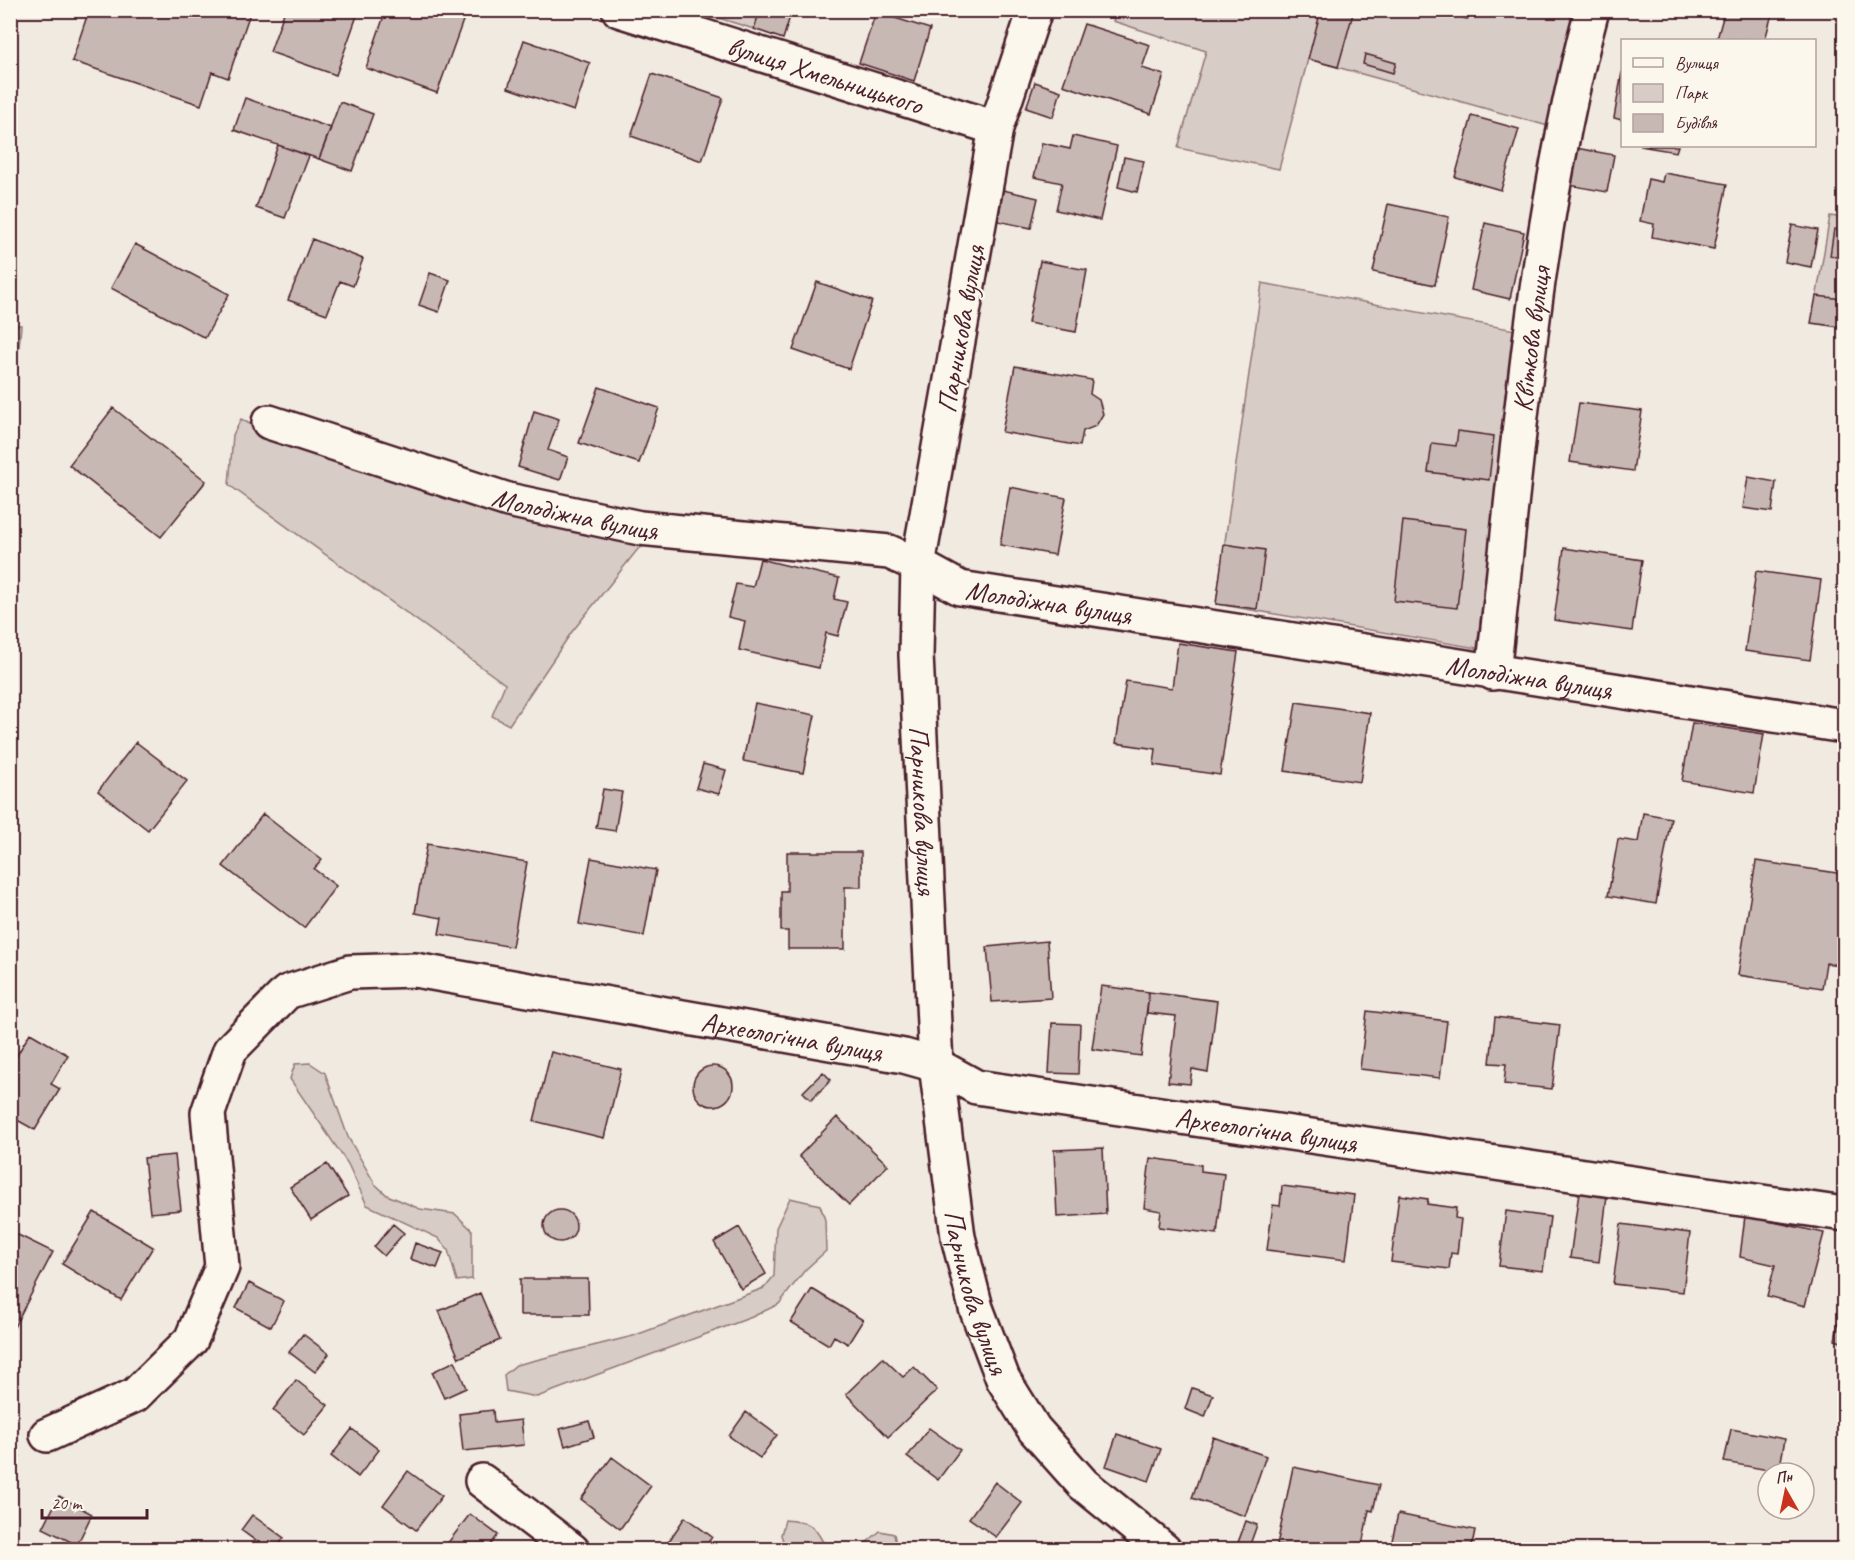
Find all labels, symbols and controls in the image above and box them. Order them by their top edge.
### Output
street label: вулиця Хмельницького [723,28,929,123]
legend [1621,39,1816,147]
text: Вулиця [1675,52,1719,74]
text: Парк [1675,82,1709,104]
text: Будівля [1675,112,1718,134]
street label: Парникова вулиця [929,242,993,416]
street label: Квіткова вулиця [1504,262,1558,414]
street label: Молодіжна вулиця [488,479,660,548]
street label: Молодіжна вулиця [963,572,1135,633]
street label: Молодіжна вулиця [1444,647,1615,708]
street label: Парникова вулиця [901,725,945,897]
street label: Археологічна вулиця [699,1004,886,1070]
street label: Археологічна вулиця [1173,1099,1360,1161]
street label: Парникова вулиця [937,1208,1017,1380]
north arrow [1756,1461,1816,1521]
text: Пн [1774,1466,1795,1488]
scale bar [42,1482,147,1520]
text: 20 m [51,1492,84,1514]

